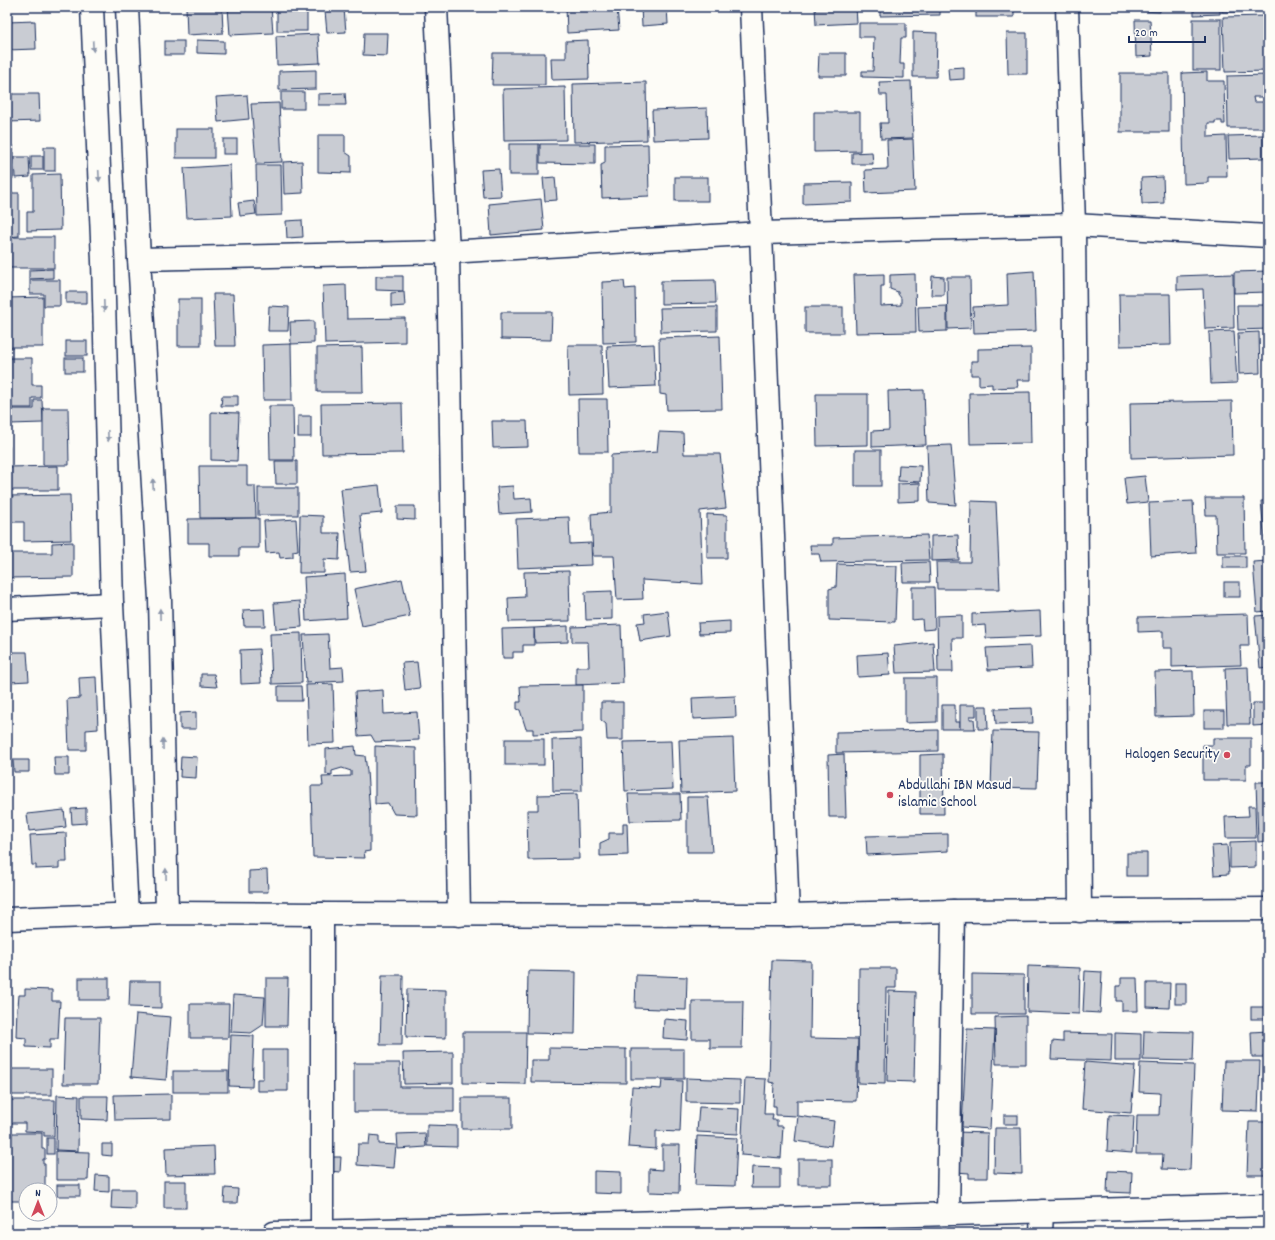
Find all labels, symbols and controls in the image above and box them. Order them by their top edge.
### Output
scale bar [1129,18,1205,44]
text: 20 m [1135,25,1158,42]
one-way arrow [90,40,97,52]
one-way arrow [96,170,102,183]
one-way arrow [101,300,107,313]
one-way arrow [105,430,111,443]
one-way arrow [149,478,156,490]
one-way arrow [157,607,163,620]
one-way arrow [160,737,166,750]
place label: Halogen Security [1125,744,1220,766]
marker: Halogen Security [1222,750,1232,760]
place label: Abdullahi IBN Masud islamic School [898,775,1012,814]
marker: Abdullahi IBN Masud islamic School [885,790,895,800]
one-way arrow [163,867,169,880]
north arrow [18,1182,58,1222]
text: N [35,1186,41,1202]

